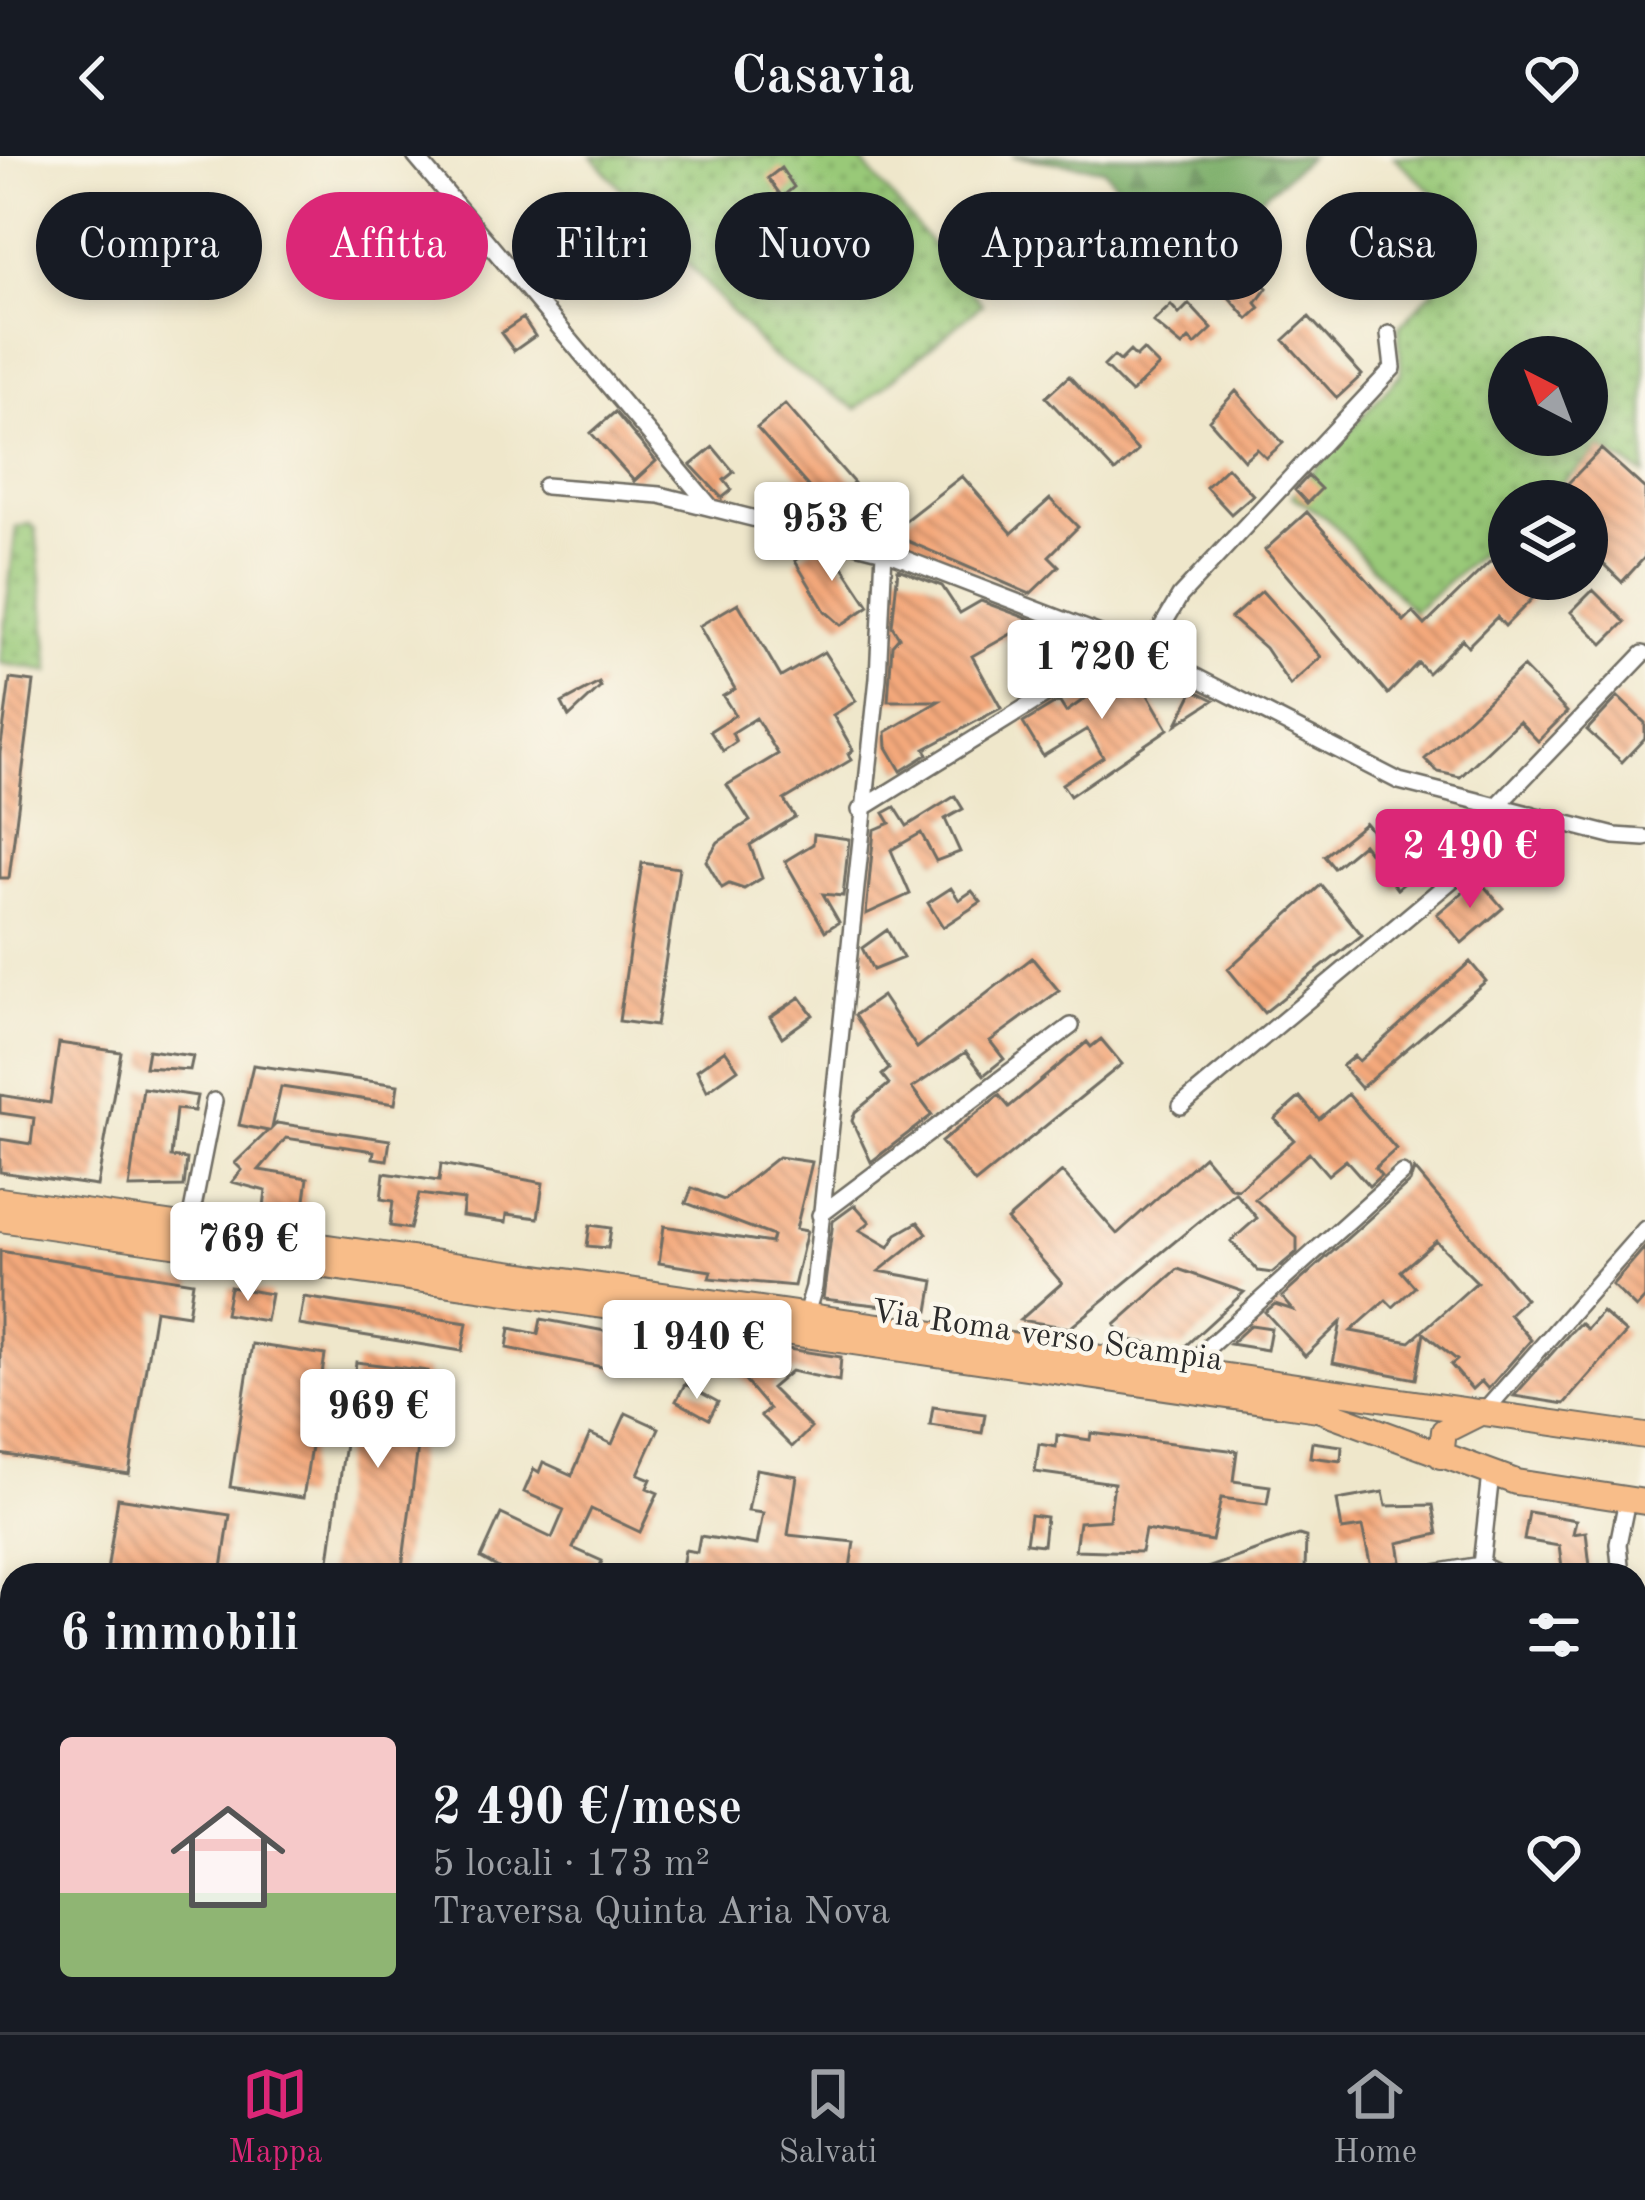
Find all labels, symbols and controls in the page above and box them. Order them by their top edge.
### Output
icon: back [60,45,126,111]
icon: heart [1519,45,1585,111]
text: Casavia [731,51,914,105]
chip: Compra [36,192,262,300]
chip: Affitta [286,192,488,300]
chip: Filtri [512,192,691,300]
chip: Nuovo [715,192,914,300]
chip: Appartamento [938,192,1282,300]
chip: Casa [1306,192,1477,300]
north arrow [1488,336,1608,456]
map controls [1488,336,1608,600]
button: layers [1488,480,1608,600]
pin: 953 € [748,482,916,584]
text: 953 € [781,501,883,540]
pin: 1 720 € [991,620,1213,722]
text: 1 720 € [1035,639,1169,678]
pin: 2 490 € [1359,809,1581,911]
text: 2 490 € [1403,828,1537,867]
pin: 769 € [164,1202,332,1304]
text: 769 € [197,1221,299,1260]
street label: Via Roma verso Scampia [869,1296,1225,1378]
pin: 1 940 € [586,1300,808,1402]
text: 1 940 € [630,1319,764,1358]
pin: 969 € [294,1369,462,1471]
text: 969 € [327,1388,429,1427]
icon: filters [1521,1602,1587,1668]
text: 6 immobili [60,1610,299,1661]
text: 2 490 €/mese [432,1784,742,1835]
icon: home [156,1785,300,1929]
icon: heart [1521,1824,1587,1890]
text: 5 locali · 173 m² [432,1845,710,1884]
text: Traversa Quinta Aria Nova [432,1893,890,1932]
tab: Mappa [228,2061,322,2174]
tab: Salvati [778,2061,877,2174]
tab: Home [1333,2061,1417,2174]

